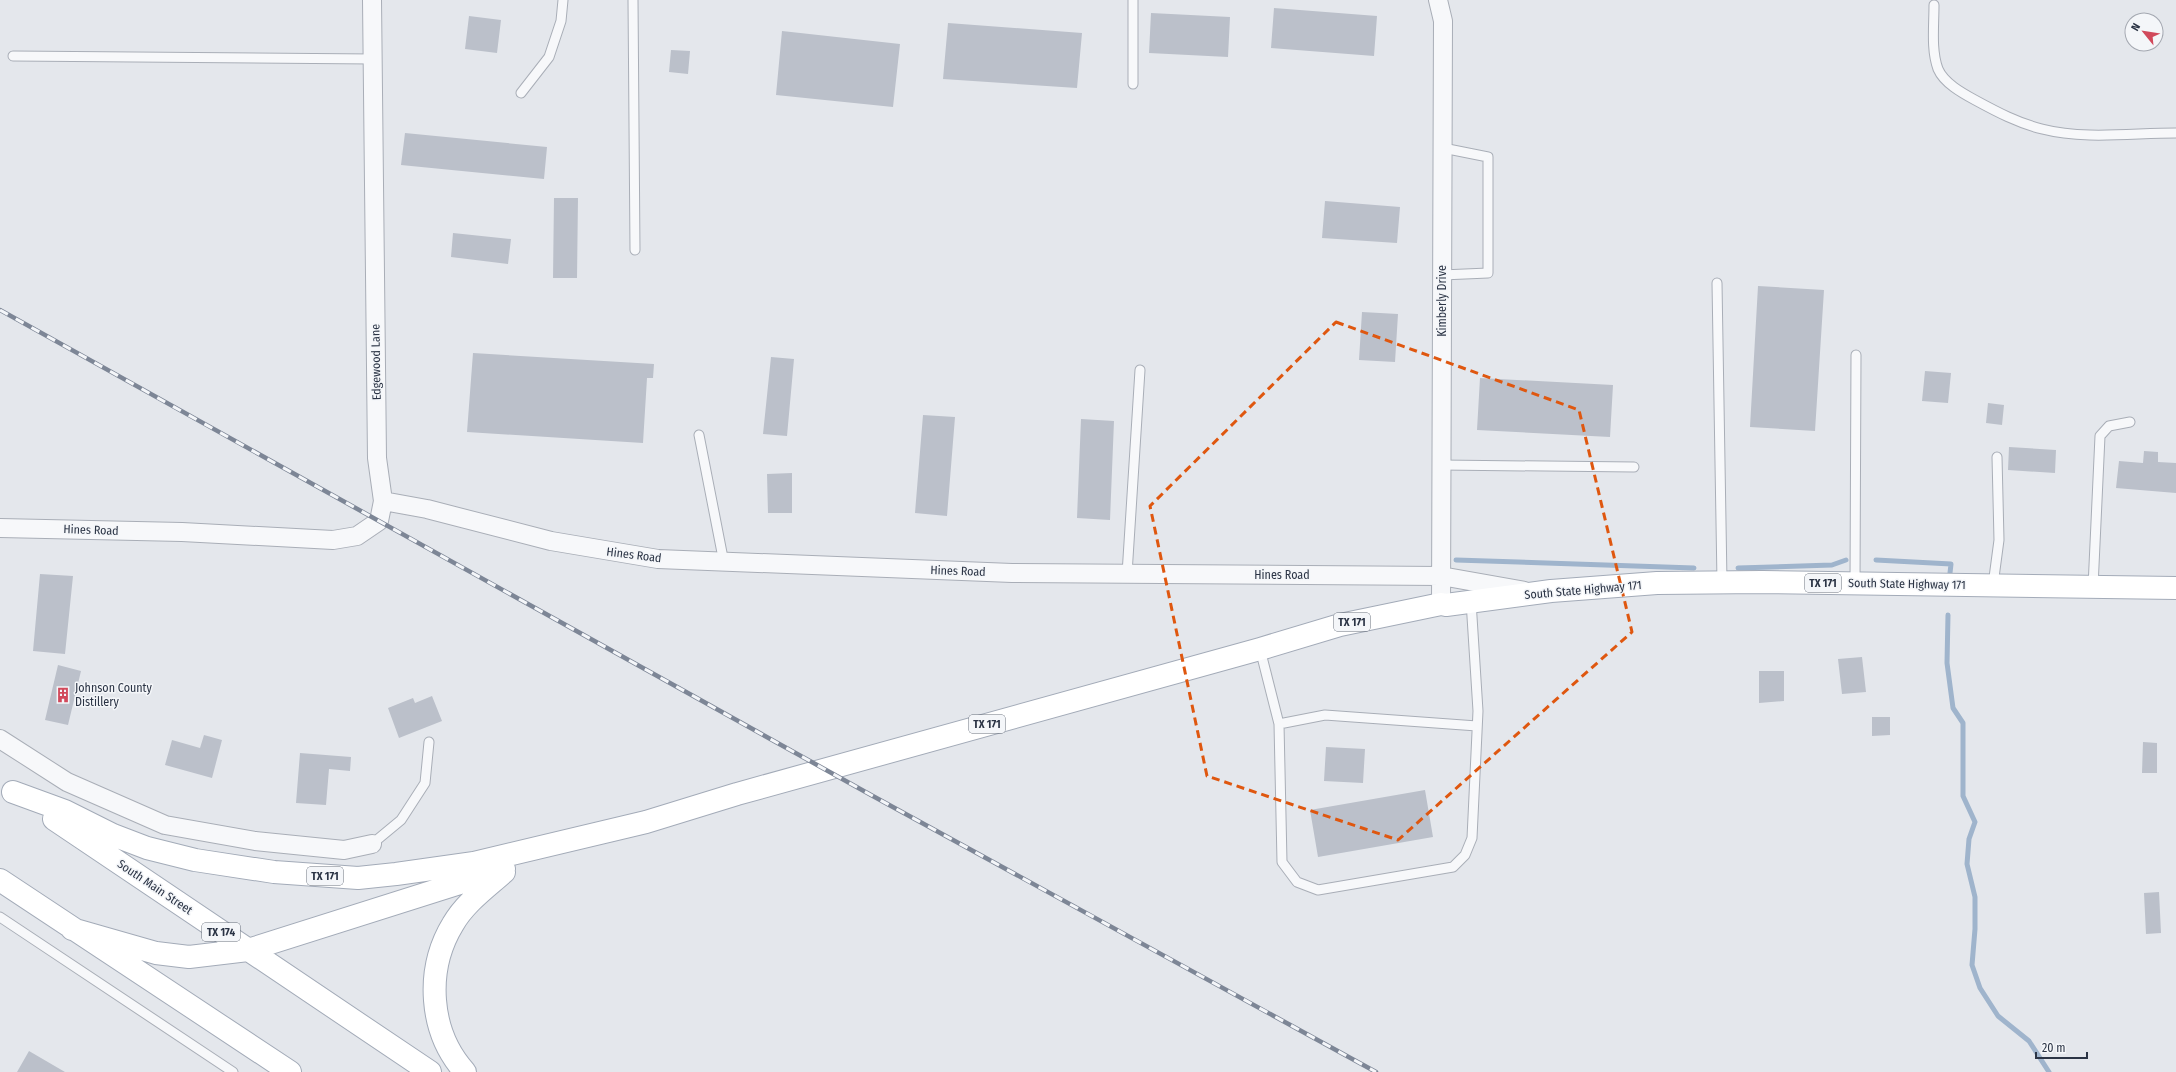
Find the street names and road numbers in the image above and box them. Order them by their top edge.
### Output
street label: Kimberly Drive [1435,265,1449,337]
street label: Edgewood Lane [368,324,384,400]
street label: Hines Road [63,522,119,538]
street label: Hines Road [606,545,662,565]
street label: Hines Road [930,563,986,579]
street label: Hines Road [1254,568,1310,582]
road number: TX 171 [1805,574,1841,592]
street label: South State Highway 171 [1848,576,1966,592]
street label: South State Highway 171 [1524,578,1642,602]
road number: TX 171 [1334,613,1370,631]
road number: TX 171 [969,715,1005,733]
street label: South Main Street [115,857,195,917]
road number: TX 171 [307,867,343,885]
road number: TX 174 [202,923,240,941]

